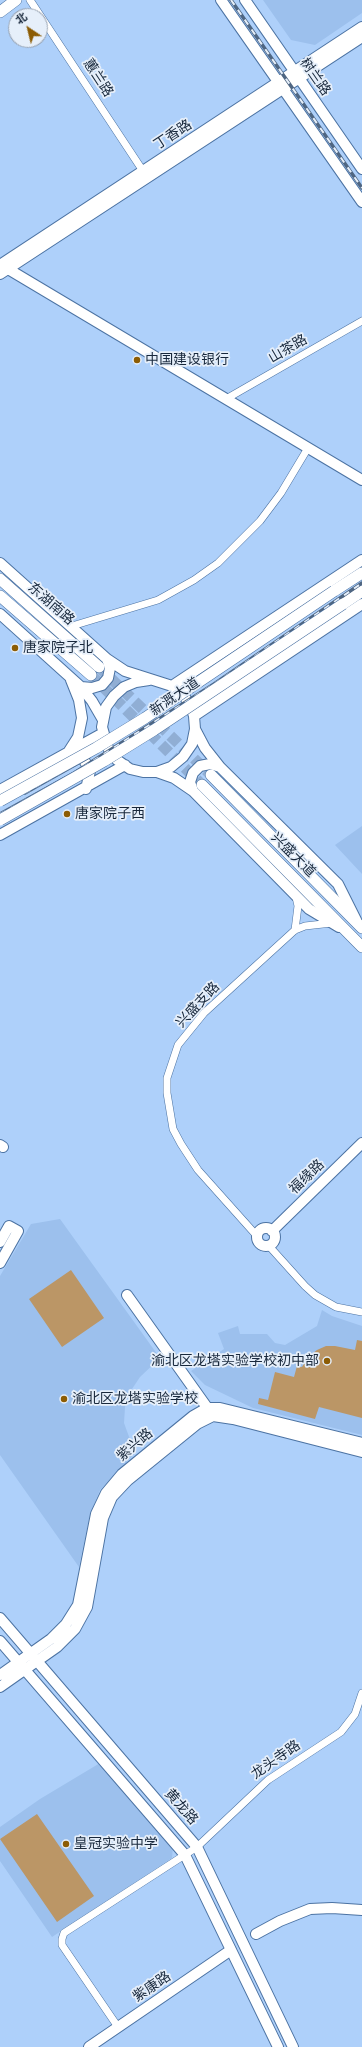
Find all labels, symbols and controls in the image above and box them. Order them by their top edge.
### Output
north arrow [8,8,48,48]
text: 北 [13,10,30,27]
street label: 树兰路 [296,55,334,99]
street label: 蕙兰路 [80,56,116,100]
street label: 丁香路 [151,117,195,153]
street label: 山茶路 [266,331,310,367]
place label: 中国建设银行 [145,352,229,368]
marker: 中国建设银行 [132,355,142,365]
street label: 东湖南路 [24,579,78,629]
place label: 唐家院子北 [23,640,93,656]
marker: 唐家院子北 [10,643,20,653]
street label: 新溉大道 [147,674,203,720]
place label: 唐家院子西 [75,806,145,822]
marker: 唐家院子西 [62,809,72,819]
street label: 兴盛大道 [267,829,319,881]
street label: 兴盛支路 [173,979,223,1031]
street label: 福缘路 [286,1156,328,1198]
place label: 渝北区龙塔实验学校初中部 [151,1353,319,1369]
marker: 渝北区龙塔实验学校初中部 [322,1356,332,1366]
place label: 渝北区龙塔实验学校 [72,1391,198,1407]
marker: 渝北区龙塔实验学校 [59,1394,69,1404]
street label: 紫兴路 [114,1425,156,1465]
street label: 龙头寺路 [248,1737,304,1783]
street label: 黄龙路 [161,1786,201,1828]
place label: 皇冠实验中学 [74,1836,158,1852]
marker: 皇冠实验中学 [61,1839,71,1849]
street label: 紫康路 [130,1968,174,2006]

